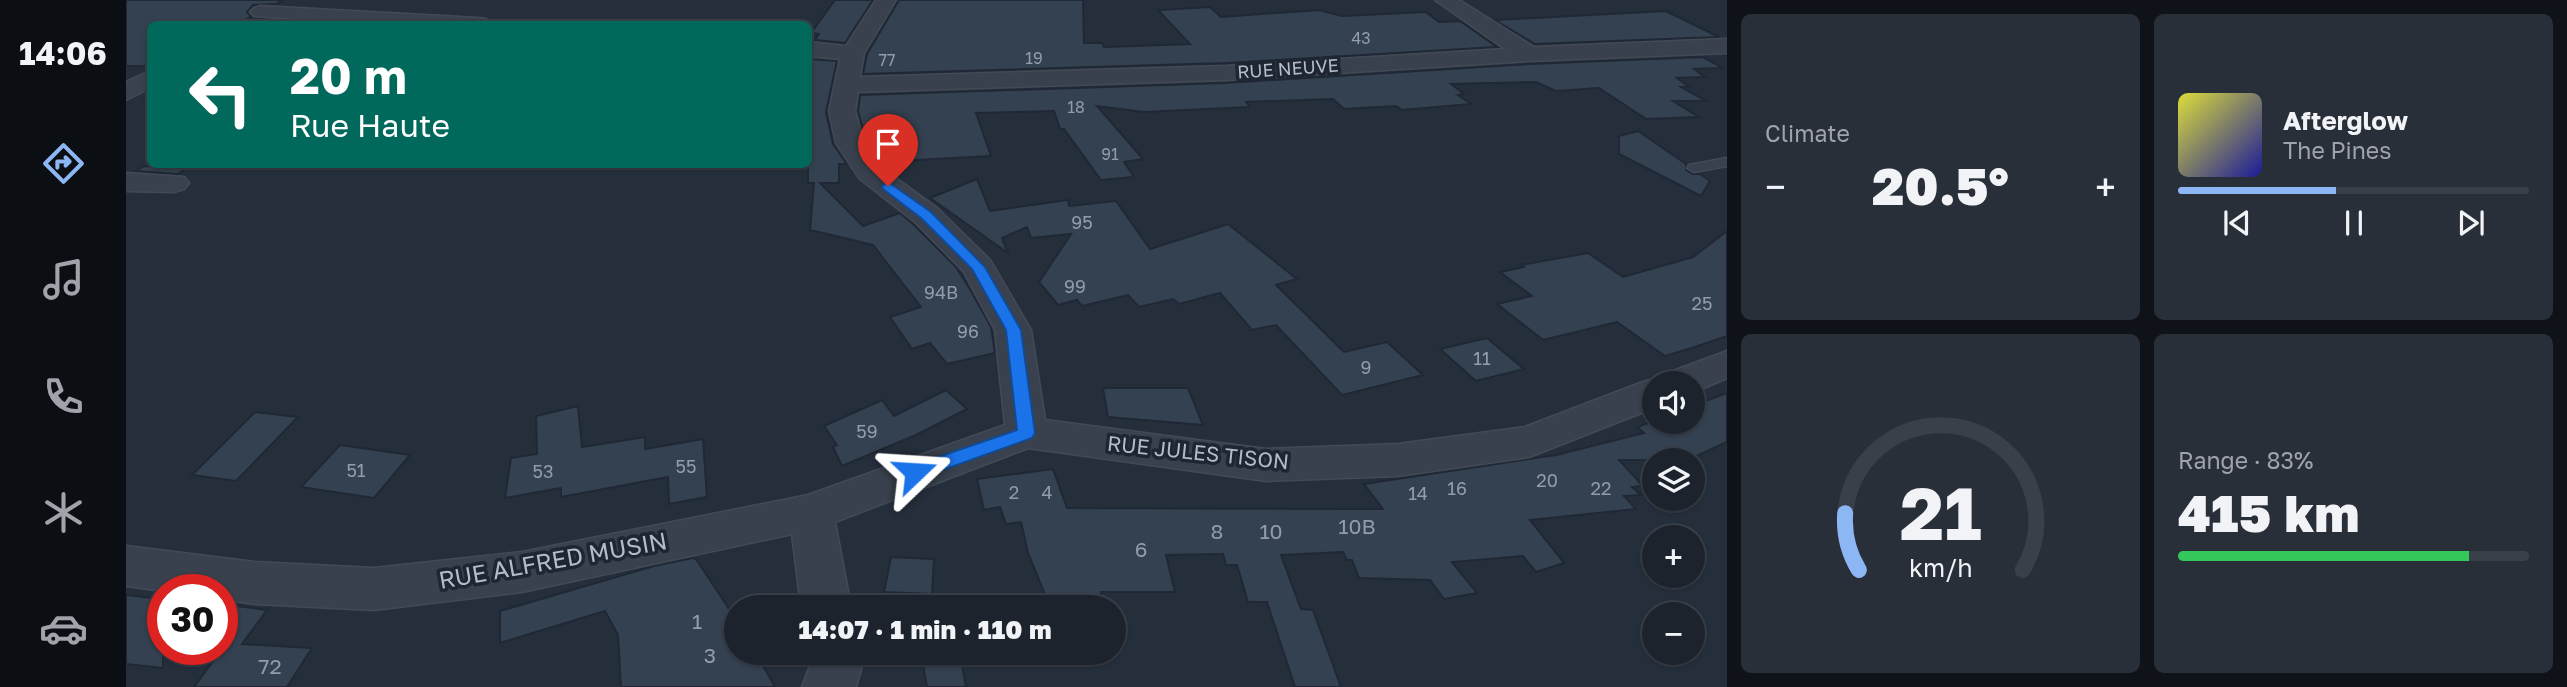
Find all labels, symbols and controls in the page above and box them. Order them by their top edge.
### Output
house number: 43 [1351,28,1371,48]
text: 14:06 [19,34,107,72]
text: 20 m [290,46,407,105]
house number: 19 [1025,48,1043,68]
icon: left [175,49,266,140]
house number: 77 [879,50,895,70]
street label: RUE NEUVE [1237,53,1339,83]
house number: 18 [1067,97,1085,117]
text: Afterglow [2283,105,2408,136]
text: Rue Haute [290,106,450,144]
pin [858,114,918,186]
text: Climate [1765,119,1850,147]
icon: arrive [869,125,907,163]
text: The Pines [2283,136,2391,164]
icon: directions [39,139,88,188]
house number: 91 [1101,144,1119,164]
text: 20.5° [1872,154,2009,216]
text: − [1765,164,1786,209]
text: + [2095,164,2116,209]
icon: previous [2218,204,2256,242]
icon: pause [2335,204,2373,242]
icon: next [2452,204,2490,242]
house number: 95 [1071,211,1093,233]
icon: music [39,255,88,304]
house number: 99 [1064,275,1086,297]
house number: 94B [924,281,958,303]
house number: 25 [1692,292,1712,314]
house number: 96 [957,320,979,342]
house number: 11 [1473,347,1491,369]
house number: 9 [1361,356,1371,378]
map controls [1642,371,1705,665]
button: sound [1642,371,1705,434]
icon: phone [39,372,88,421]
house number: 59 [856,420,878,442]
street label: RUE JULES TISON [1106,430,1290,474]
position arrow [878,435,952,509]
text: Range · 83% [2178,446,2313,474]
button: layers [1642,448,1705,511]
house number: 55 [676,455,696,477]
house number: 51 [346,459,366,481]
house number: 53 [533,460,553,482]
house number: 20 [1536,469,1558,491]
text: 21 [1900,469,1981,556]
house number: 16 [1447,477,1467,499]
house number: 22 [1591,477,1611,499]
house number: 2 [1009,481,1019,503]
house number: 4 [1042,481,1053,503]
text: 415 km [2178,481,2360,543]
house number: 14 [1408,482,1428,504]
icon: climate [39,488,88,537]
house number: 10B [1338,513,1376,539]
house number: 8 [1211,518,1223,544]
house number: 10 [1259,518,1283,544]
street label: RUE ALFRED MUSIN [436,525,669,594]
button: + [1642,525,1705,588]
house number: 6 [1135,536,1147,562]
text: km/h [1909,551,1972,582]
speed limit sign: 30 [147,574,238,665]
button: − [1642,602,1705,665]
icon: car [39,604,88,653]
house number: 1 [692,608,702,634]
text: 14:07 · 1 min · 110 m [798,614,1052,645]
house number: 3 [704,642,716,668]
house number: 72 [258,653,282,679]

